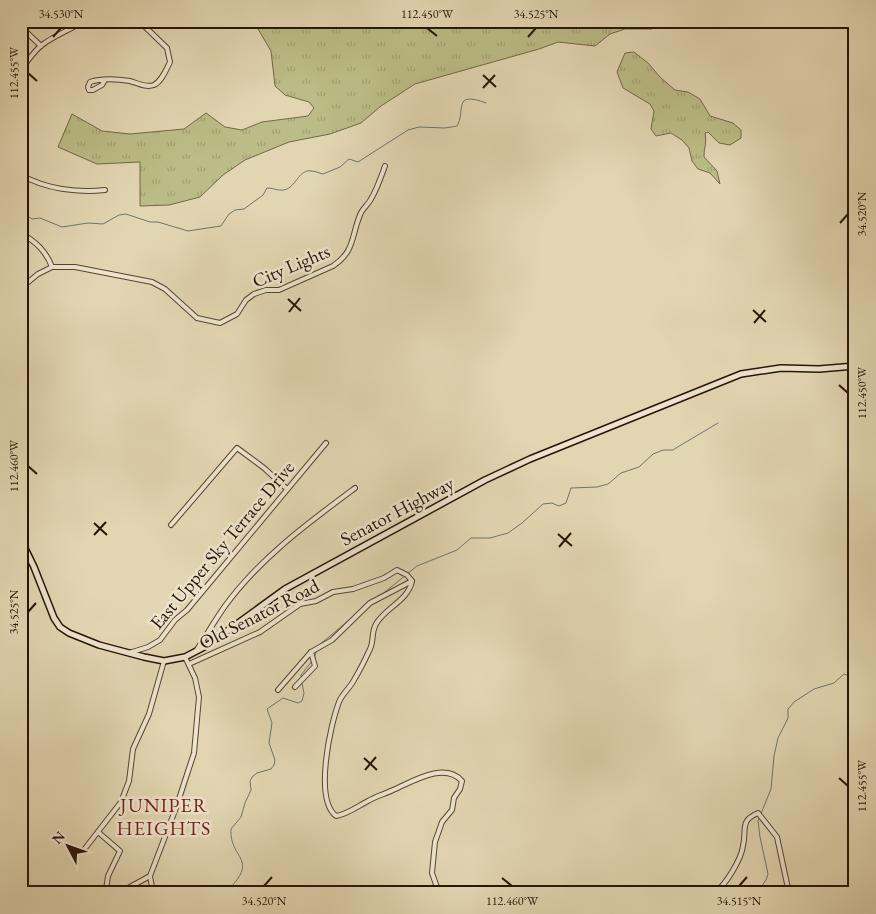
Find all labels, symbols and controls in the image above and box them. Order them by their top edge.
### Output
text: 34.530°N [39,6,84,22]
text: 112.450°W [401,6,454,22]
text: 34.525°N [514,6,559,22]
text: 112.455°W [6,46,22,99]
text: 34.520°N [854,191,870,236]
street label: City Lights [248,238,334,294]
text: 112.450°W [854,366,870,419]
text: 112.460°W [6,439,22,492]
street label: East Upper Sky Terrace Drive [144,456,300,634]
street label: Senator Highway [336,470,459,551]
street label: Old Senator Road [195,573,324,655]
text: 34.525°N [6,589,22,634]
text: 112.455°W [854,759,870,812]
district label: JUNIPER HEIGHTS [117,792,211,841]
north arrow [42,822,92,872]
text: N [48,827,69,848]
text: 34.520°N [242,893,287,909]
text: 112.460°W [486,893,539,909]
text: 34.515°N [717,893,762,909]

